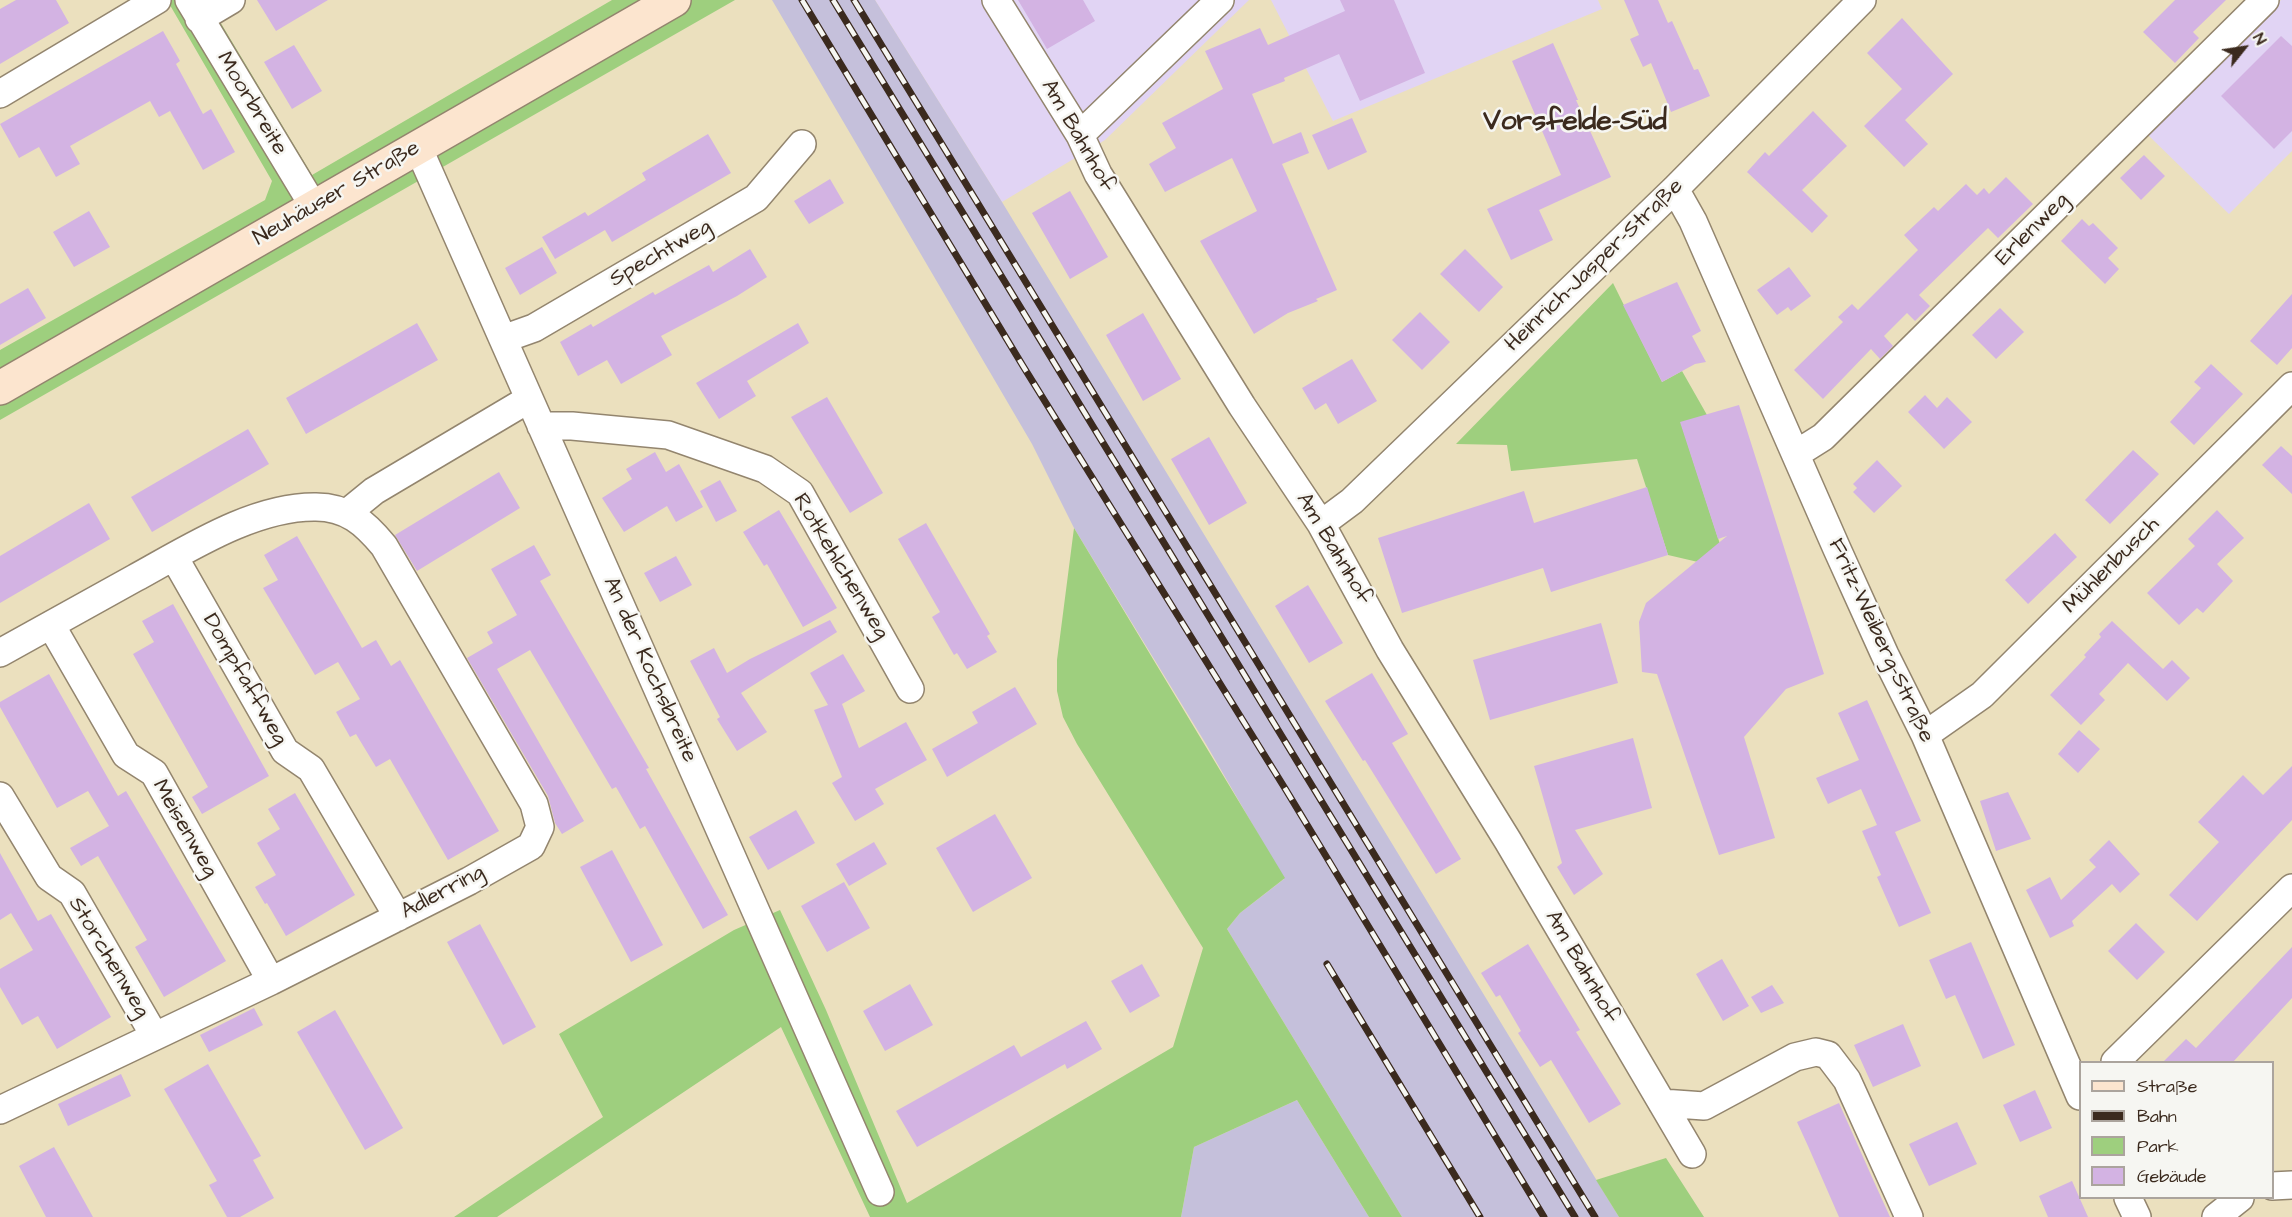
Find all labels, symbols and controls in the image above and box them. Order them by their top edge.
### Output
north arrow [2214,18,2274,78]
text: N [2248,29,2272,49]
street label: Moorbreite [210,48,292,160]
street label: Am Bahnhof [1034,75,1120,197]
district label: Vorsfelde-Süd [1483,106,1667,140]
street label: Neuhäuser Straße [249,136,425,252]
street label: Heinrich-Jasper-Straße [1500,174,1690,358]
street label: Erlenweg [1991,188,2075,272]
street label: Spechtweg [605,214,717,294]
street label: Rotkehlchenweg [786,489,894,645]
street label: Am Bahnhof [1289,489,1377,609]
street label: Mühlenbusch [2058,512,2166,620]
street label: Fritz-Weiberg-Straße [1821,535,1939,747]
street label: An der Kochsbreite [596,573,702,767]
street label: Dompfaffweg [196,610,292,750]
street label: Meisenweg [145,775,223,883]
street label: Adlerring [397,860,489,926]
street label: Storchenweg [62,893,154,1023]
street label: Am Bahnhof [1538,906,1624,1028]
legend [2079,1061,2274,1199]
text: Straße [2137,1074,2197,1099]
text: Bahn [2137,1104,2177,1129]
text: Park [2137,1134,2179,1159]
text: Gebäude [2137,1164,2207,1189]

